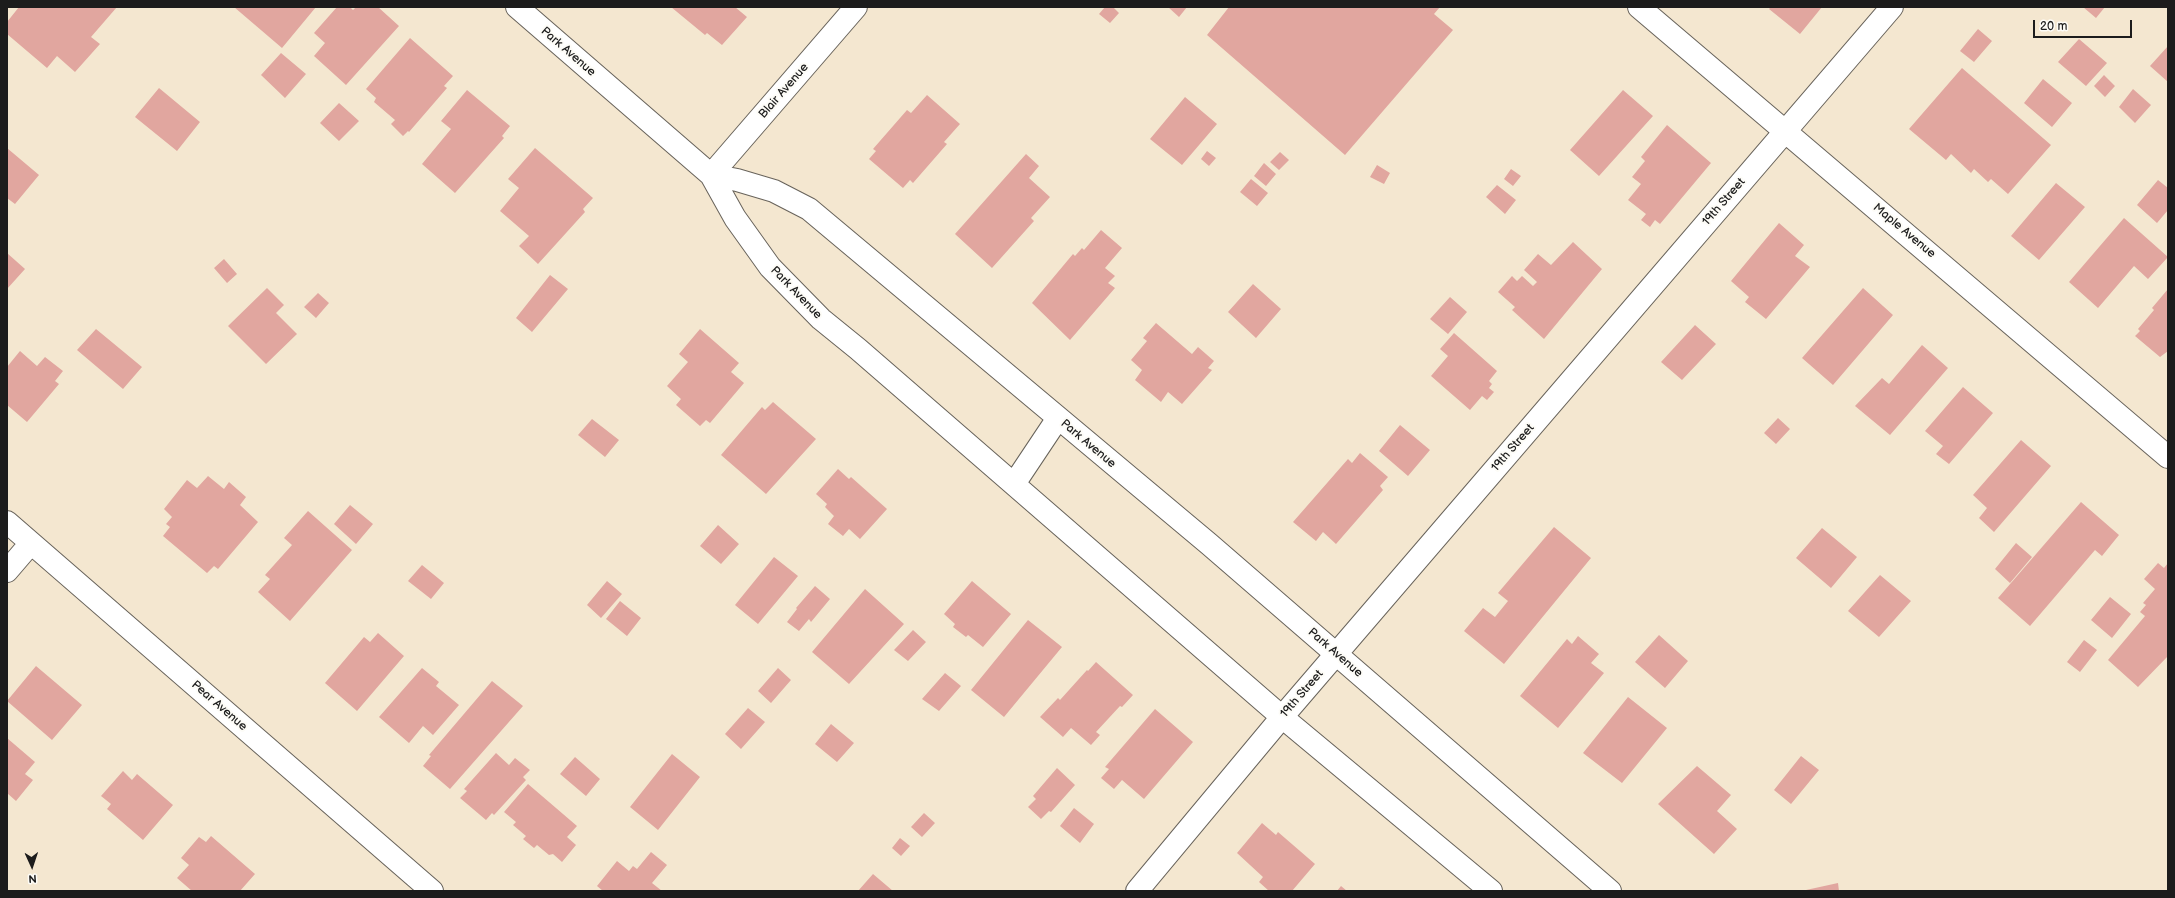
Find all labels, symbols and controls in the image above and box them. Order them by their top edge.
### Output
scale bar [2035,12,2134,38]
text: 20 m [2040,19,2067,34]
street label: Park Avenue [538,24,598,80]
street label: Blair Avenue [756,61,812,121]
street label: 19th Street [1700,175,1748,229]
street label: Maple Avenue [1870,201,1938,261]
street label: Park Avenue [767,264,825,322]
street label: Park Avenue [1057,417,1119,471]
street label: 19th Street [1489,421,1537,475]
street label: Park Avenue [1305,625,1365,681]
street label: 19th Street [1278,667,1326,721]
street label: Pear Avenue [188,678,250,734]
north arrow [12,846,52,886]
text: N [28,872,37,885]

